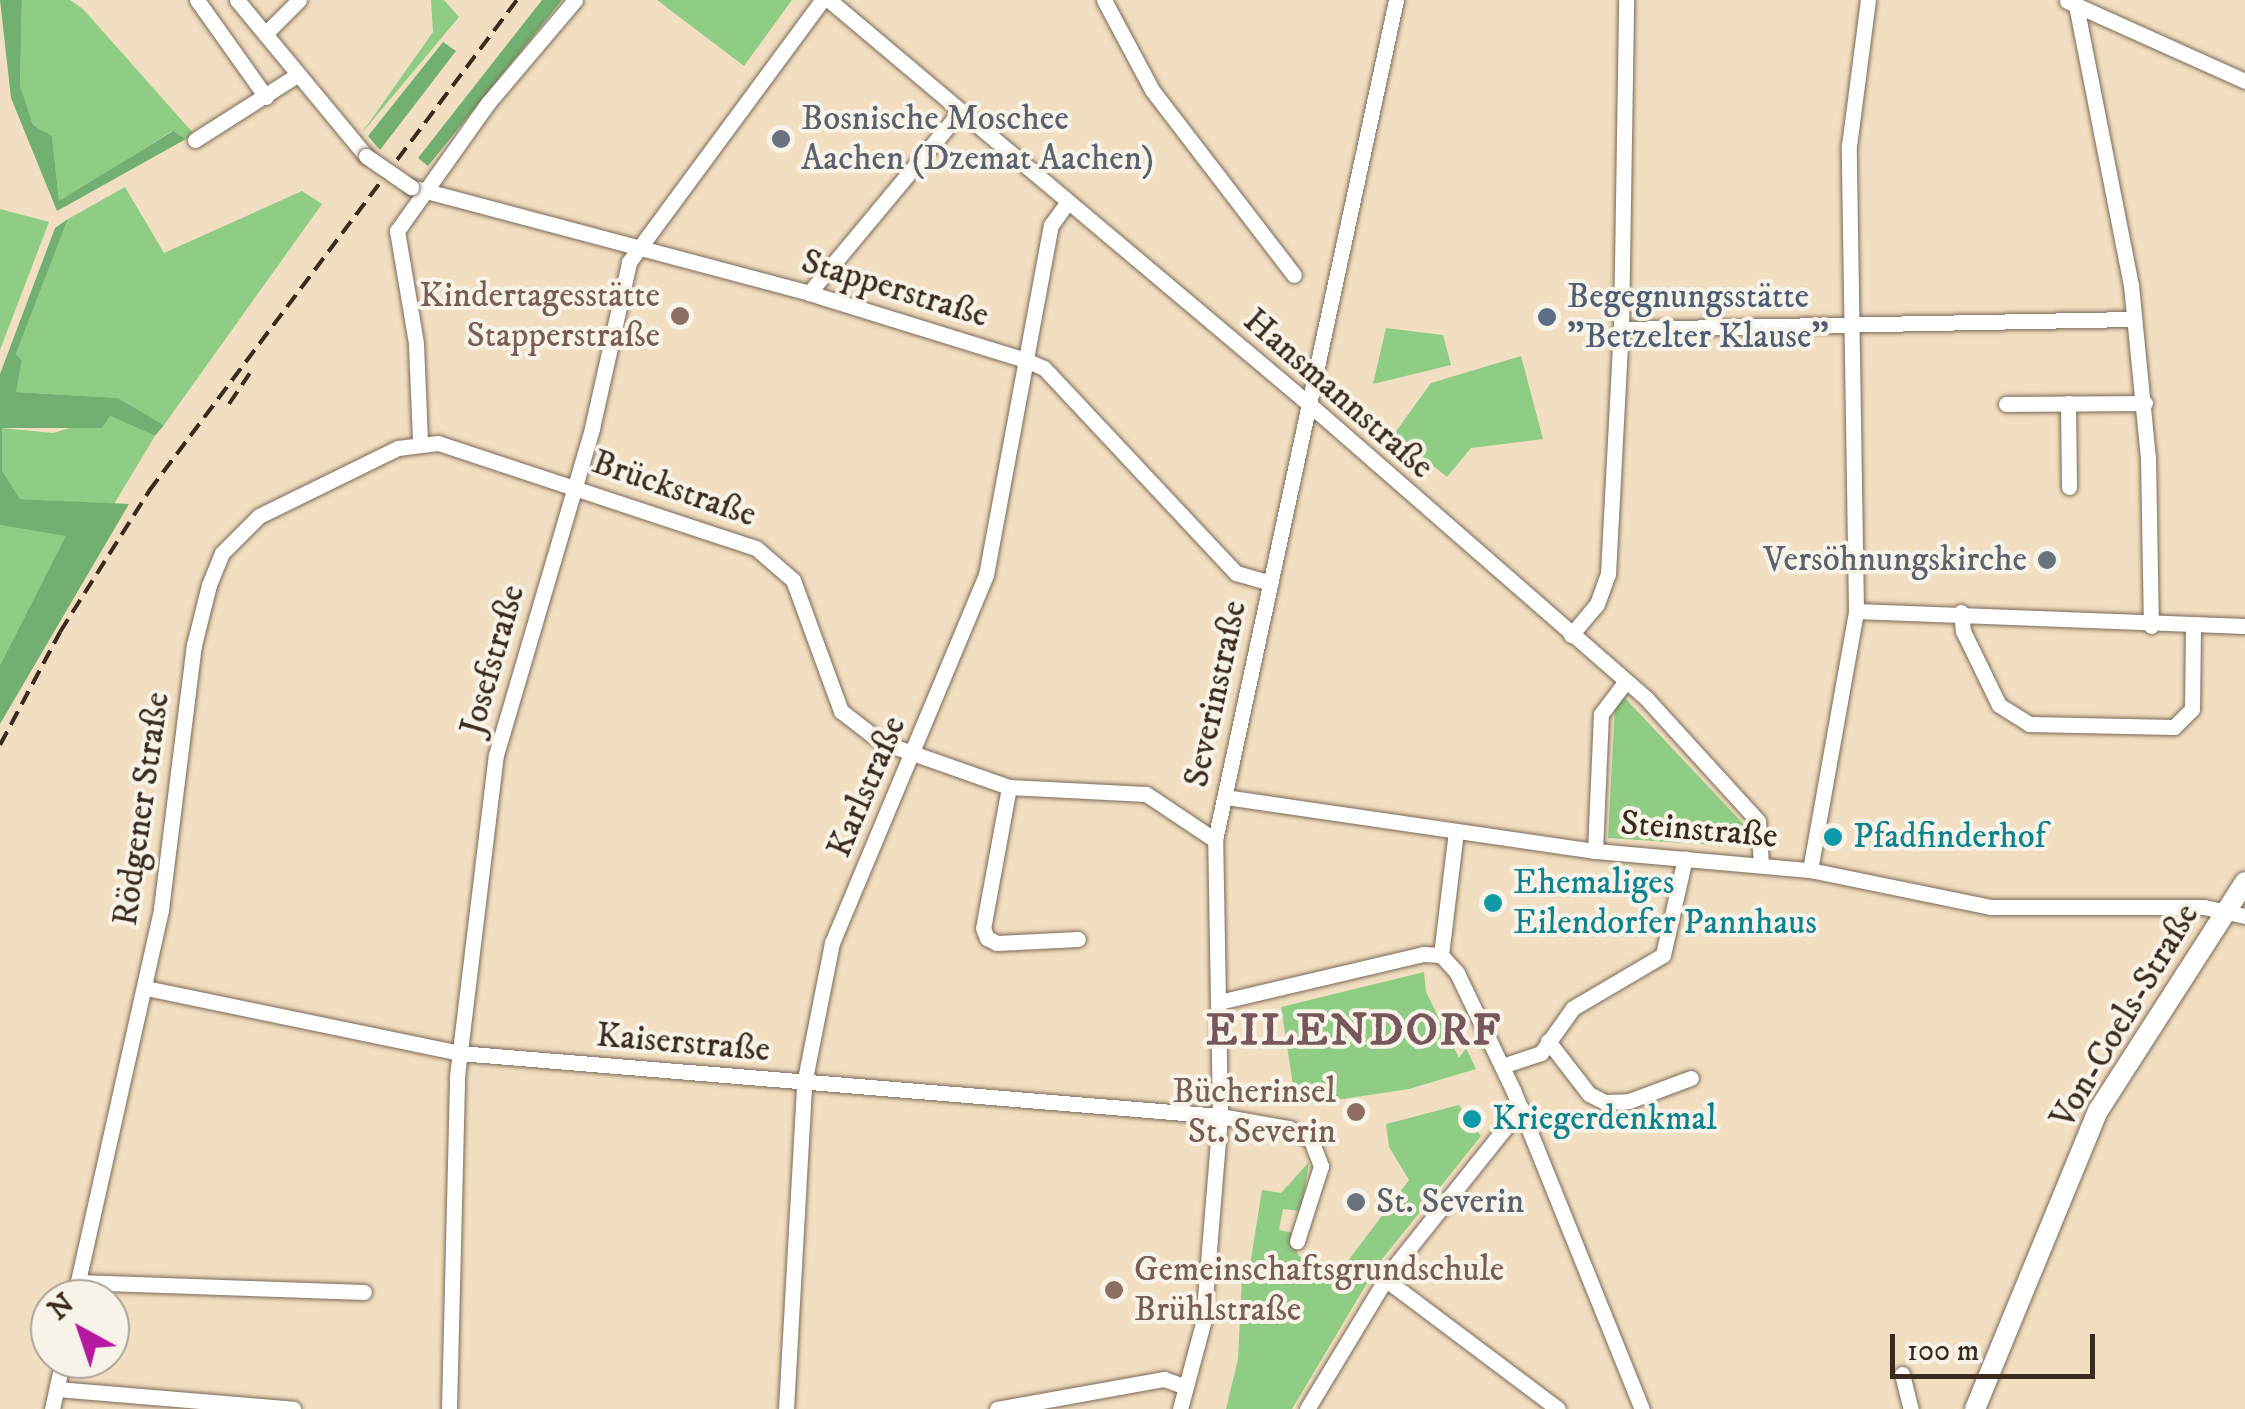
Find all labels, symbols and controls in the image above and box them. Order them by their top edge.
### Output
place label: Bosnische Moschee Aachen (Dzemat Aachen) [801,98,1154,180]
marker: Bosnische Moschee Aachen (Dzemat Aachen) [770,128,792,150]
street label: Stapperstraße [796,241,994,337]
place label: Kindertagesstätte Stapperstraße [419,275,660,357]
place label: Begegnungsstätte "Betzelter Klause" [1567,276,1829,358]
street label: Hansmannstraße [1234,300,1442,488]
marker: Kindertagesstätte Stapperstraße [669,305,691,327]
marker: Begegnungsstätte "Betzelter Klause" [1536,306,1558,328]
street label: Brückstraße [586,441,762,537]
place label: Versöhnungskirche [1763,539,2027,581]
marker: Versöhnungskirche [2036,549,2058,571]
street label: Josefstraße [452,580,534,740]
street label: Severinstraße [1176,597,1256,791]
street label: Rödgener Straße [105,690,179,928]
street label: Karlstraße [819,710,915,864]
street label: Steinstraße [1619,802,1779,858]
place label: Pfadfinderhof [1853,816,2046,858]
marker: Pfadfinderhof [1822,826,1844,848]
place label: Ehemaliges Eilendorfer Pannhaus [1513,862,1817,944]
marker: Ehemaliges Eilendorfer Pannhaus [1482,892,1504,914]
street label: Von-Coels-Straße [2042,896,2208,1136]
district label: EILENDORF [1206,1005,1502,1059]
street label: Kaiserstraße [594,1014,772,1072]
place label: Bücherinsel St. Severin [1172,1071,1336,1153]
place label: Kriegerdenkmal [1492,1098,1717,1140]
marker: Bücherinsel St. Severin [1345,1101,1367,1123]
marker: Kriegerdenkmal [1461,1108,1483,1130]
place label: St. Severin [1376,1181,1524,1223]
marker: St. Severin [1345,1191,1367,1213]
place label: Gemeinschaftsgrundschule Brühlstraße [1134,1249,1504,1331]
north arrow [30,1279,130,1379]
marker: Gemeinschaftsgrundschule Brühlstraße [1103,1279,1125,1301]
text: N [42,1286,82,1328]
scale bar [1895,1314,2100,1376]
text: 100 m [1907,1333,1979,1370]

